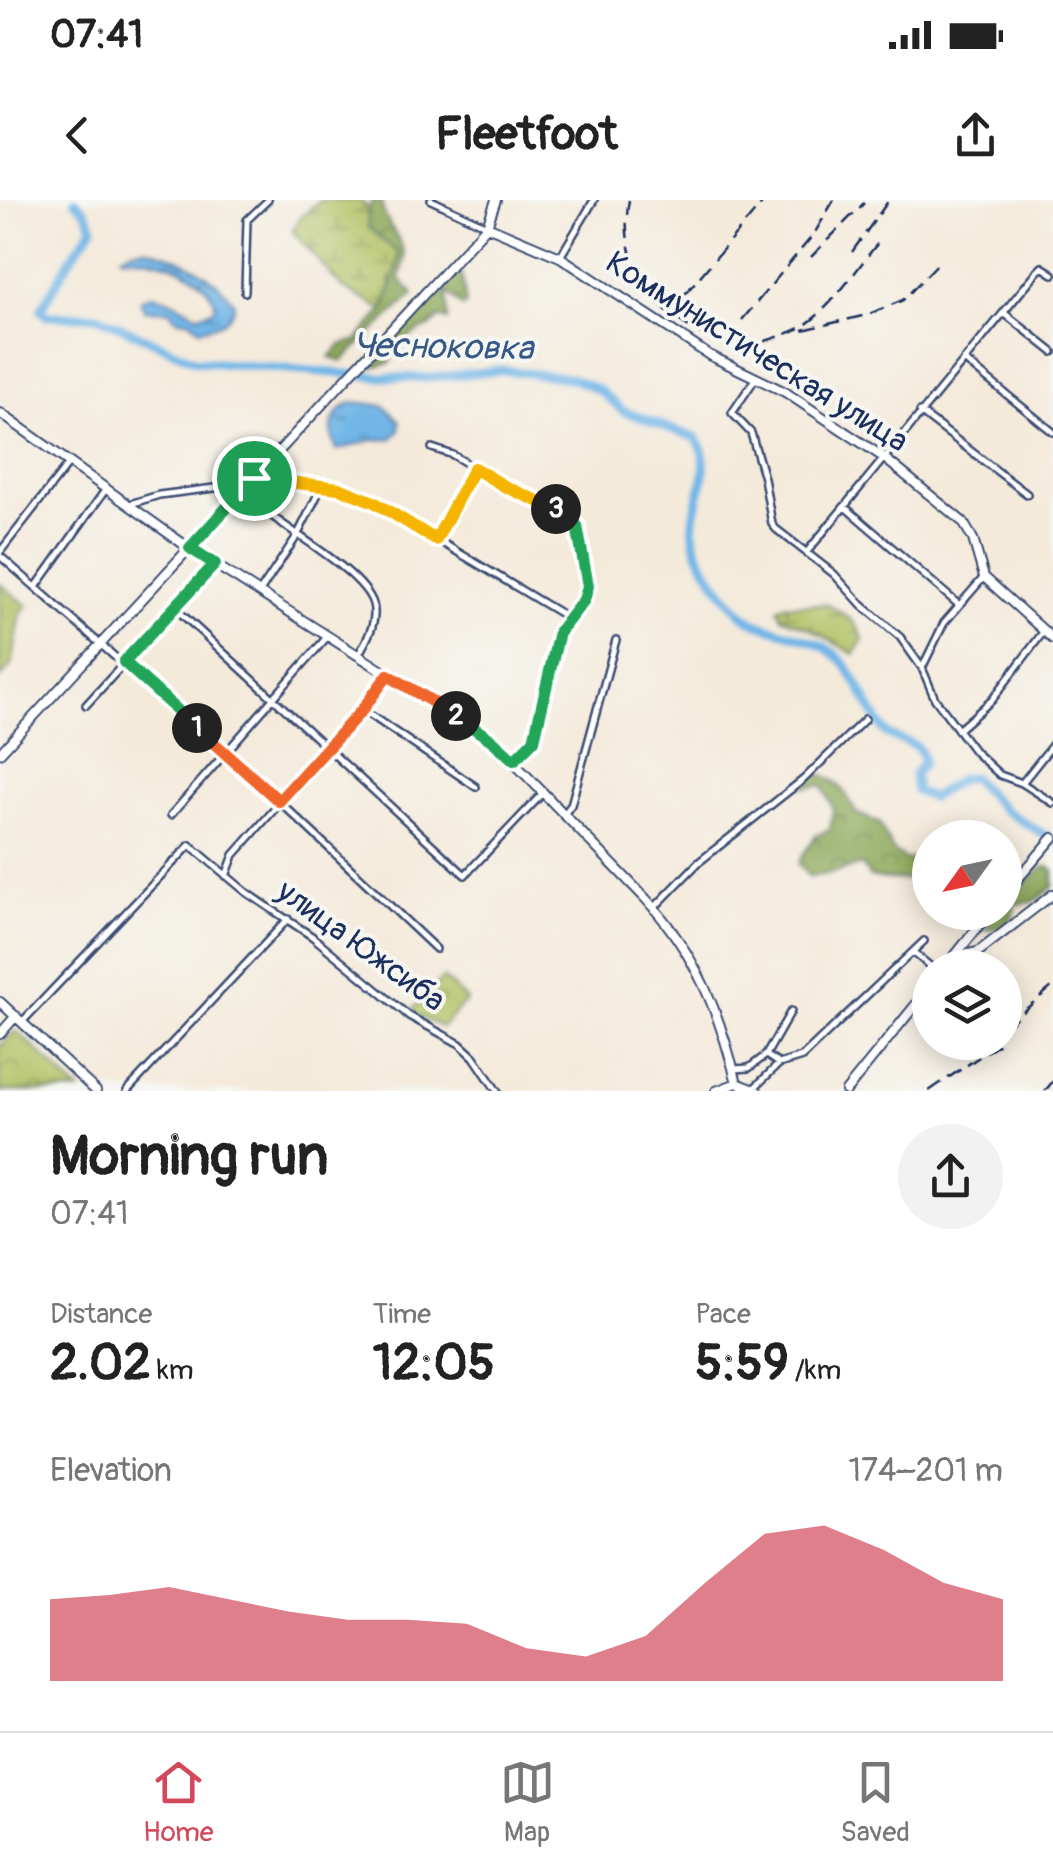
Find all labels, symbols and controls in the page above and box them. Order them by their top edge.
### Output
text: 07:41 [50,11,143,59]
text: Fleetfoot [435,107,618,163]
icon: back [50,108,105,163]
icon: share [948,108,1003,163]
street label: Коммунистическая улица [599,243,915,461]
water label: Чесноковка [352,323,535,371]
pin [212,436,297,521]
icon: arrive [227,451,282,506]
pin: 3 [531,484,581,534]
text: 3 [548,491,564,526]
pin: 2 [431,691,481,741]
text: 2 [448,698,464,733]
pin: 1 [172,703,222,753]
text: 1 [192,710,202,745]
north arrow [912,820,1022,930]
map controls [912,820,1022,1060]
street label: улица Южсиба [268,871,453,1020]
button: layers [912,950,1022,1060]
text: Morning run [50,1122,328,1191]
button: share [898,1124,1003,1229]
text: 07:41 [50,1194,128,1234]
text: Distance [50,1297,152,1332]
text: Time [373,1297,431,1332]
text: Pace [695,1297,751,1332]
text: 2.02 [50,1332,151,1395]
text: 12:05 [373,1332,495,1395]
text: 5:59 [695,1332,789,1395]
text: km [151,1353,194,1388]
text: /km [789,1353,841,1388]
text: Elevation [50,1451,172,1491]
text: 174–201 m [849,1451,1003,1491]
tab: Home [143,1755,214,1850]
tab: Map [500,1755,555,1850]
tab: Saved [841,1755,910,1850]

